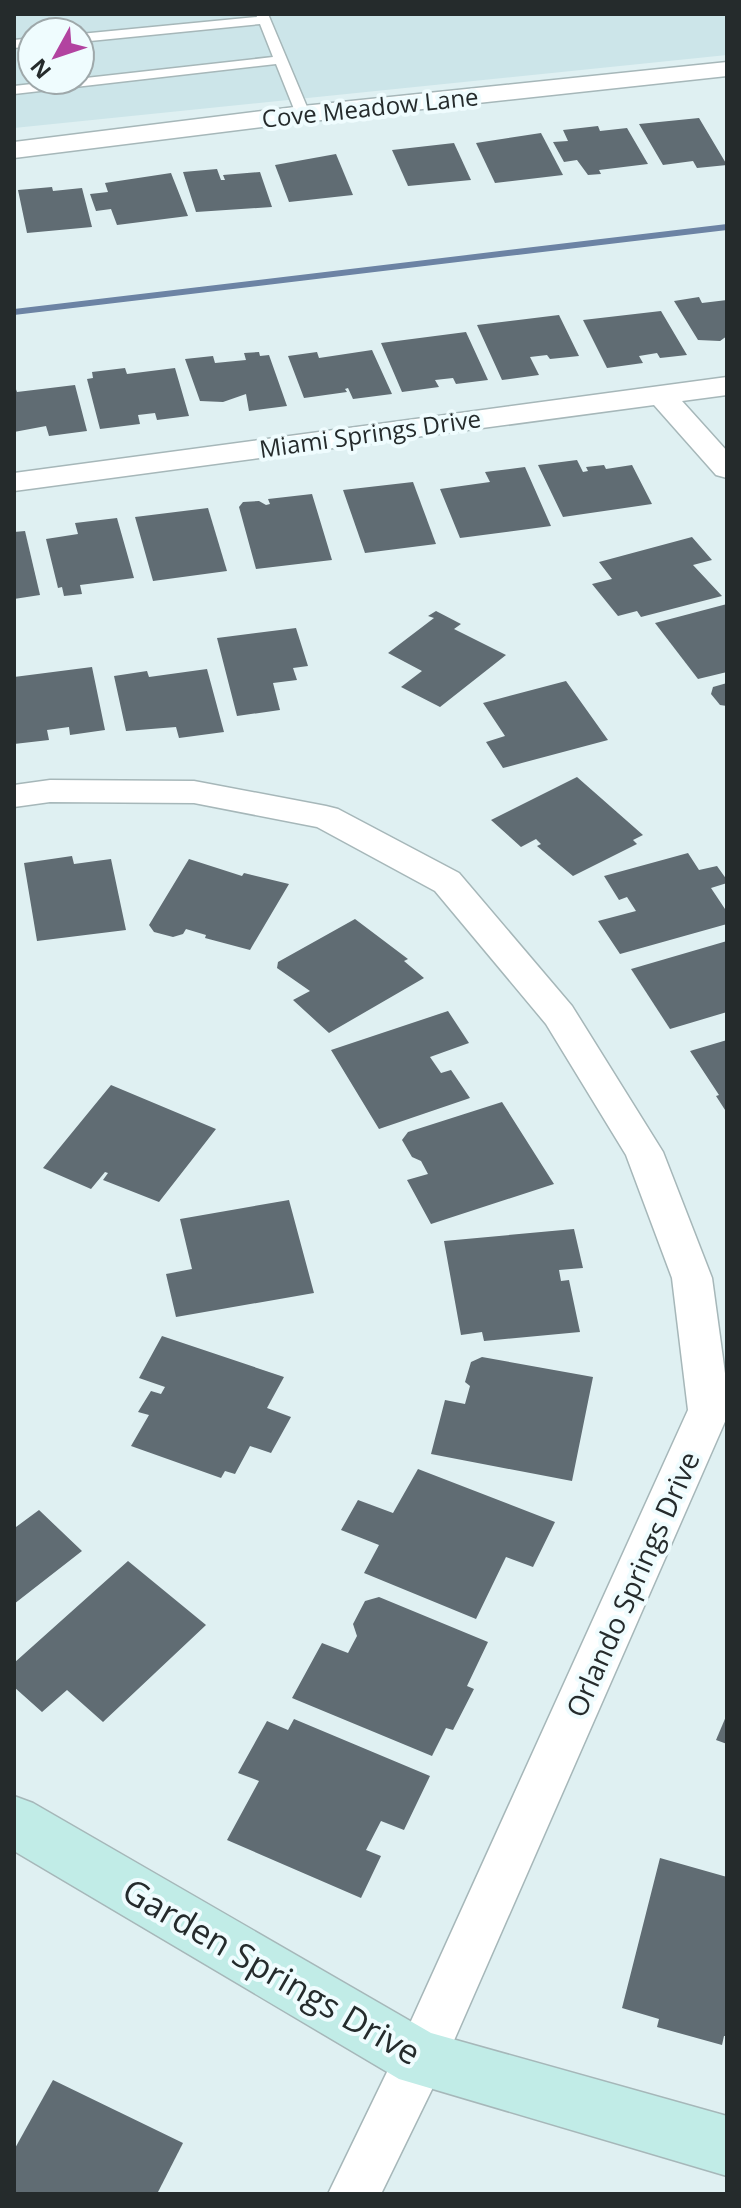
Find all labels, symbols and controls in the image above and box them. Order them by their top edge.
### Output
north arrow [16,16,96,96]
text: N [23,53,57,86]
street label: Cove Meadow Lane [260,79,480,135]
street label: Miami Springs Drive [257,401,483,465]
street label: Orlando Springs Drive [556,1445,708,1723]
street label: Garden Springs Drive [115,1867,429,2075]

